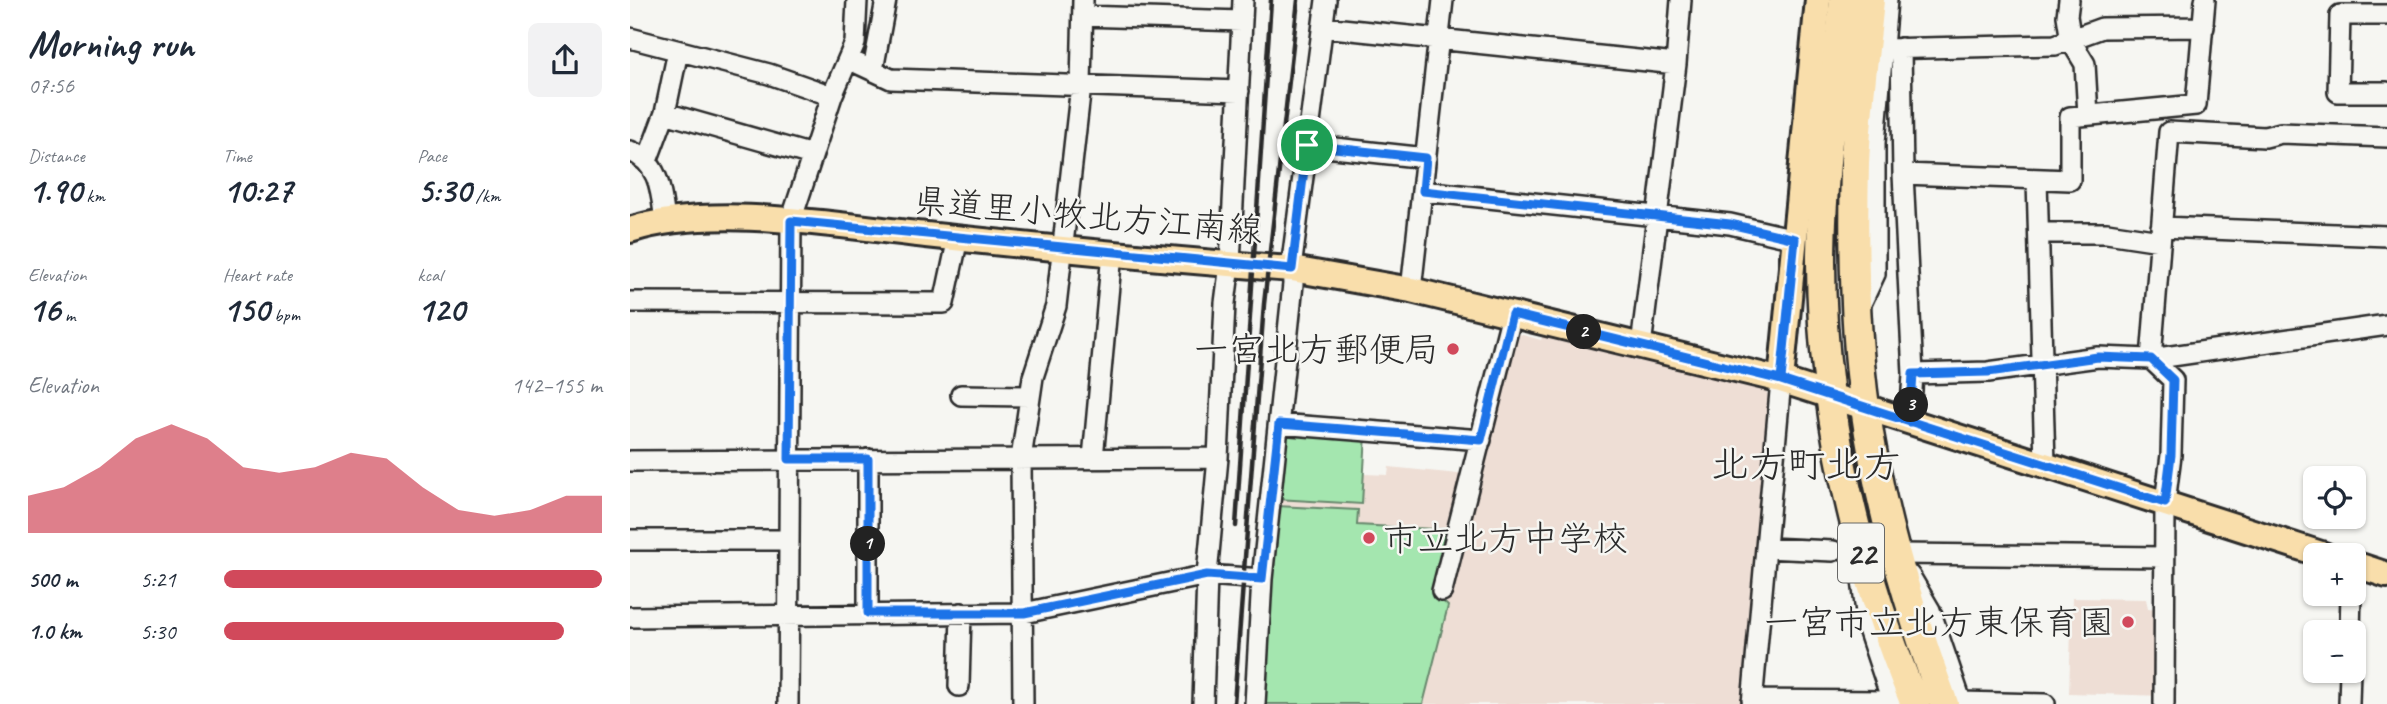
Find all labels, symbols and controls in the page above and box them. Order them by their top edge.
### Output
text: Morning run [28,21,194,68]
button: share [528,23,602,97]
text: 07:56 [28,71,74,100]
pin [1277,115,1337,175]
icon: arrive [1288,126,1326,164]
text: Distance [28,144,85,168]
text: Time [223,144,252,168]
text: Pace [417,144,447,168]
text: 1.90 [28,168,82,213]
text: 10:27 [223,168,292,213]
text: 5:30 [417,168,471,213]
street label: 県道里小牧北方江南線 [912,178,1264,253]
text: km [82,184,105,208]
text: /km [471,184,500,208]
text: Elevation [28,263,86,287]
text: Heart rate [223,263,292,287]
text: kcal [417,263,442,287]
text: 16 [28,287,60,332]
text: 150 [223,287,269,332]
text: 120 [417,287,465,332]
text: m [60,303,76,327]
text: bpm [269,303,300,327]
pin: 2 [1566,314,1602,350]
text: 2 [1579,319,1588,343]
place label: 一宮北方郵便局 [1194,327,1439,372]
marker: 一宮北方郵便局 [1445,341,1461,357]
text: Elevation [28,371,99,400]
text: 142–155 m [511,371,602,400]
pin: 3 [1894,388,1928,422]
text: 3 [1906,392,1915,416]
district label: 北方町北方 [1711,441,1901,488]
map controls [2303,466,2366,683]
button: locate [2303,466,2366,529]
place label: 市立北方中学校 [1383,516,1628,561]
road number: 22 [1838,524,1884,582]
pin: 1 [850,526,886,562]
marker: 市立北方中学校 [1361,530,1377,546]
text: 1 [863,531,872,555]
button: + [2303,543,2366,606]
text: 500 m [28,565,77,594]
text: 5:21 [140,565,176,594]
place label: 一宮市立北方東保育園 [1764,600,2114,645]
marker: 一宮市立北方東保育園 [2120,614,2136,630]
text: 1.0 km [28,617,82,646]
text: 5:30 [140,617,176,646]
button: − [2303,620,2366,683]

